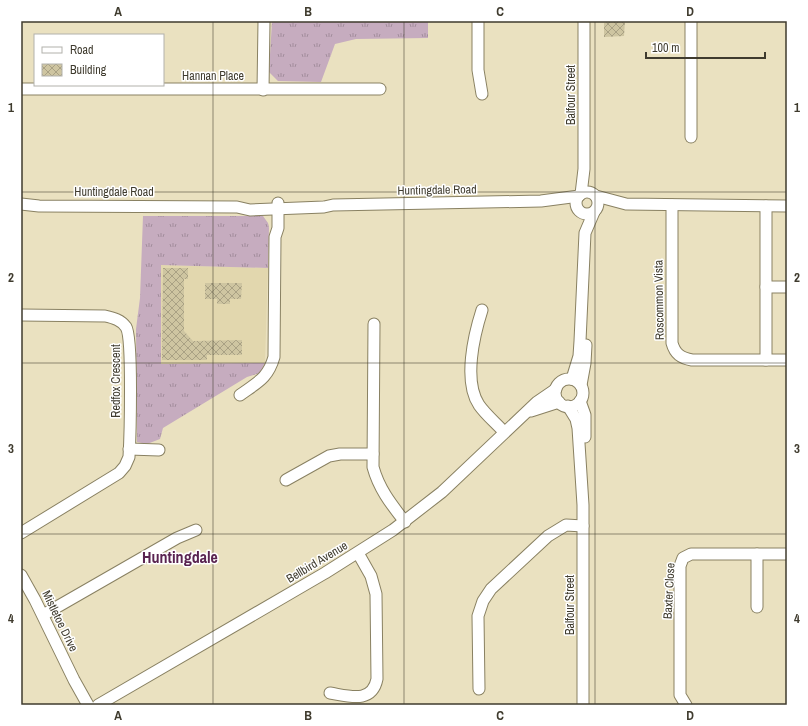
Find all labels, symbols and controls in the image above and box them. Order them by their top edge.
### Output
text: A [114,3,122,20]
text: B [304,3,312,20]
text: C [496,3,504,20]
text: D [686,3,694,20]
legend [34,34,164,86]
scale bar [646,34,765,60]
text: 100 m [652,40,679,56]
text: Road [70,42,94,58]
text: Building [70,62,107,78]
street label: Balfour Street [563,65,579,125]
street label: Hannan Place [182,68,244,84]
text: 1 [8,99,14,116]
text: 1 [794,99,800,116]
street label: Huntingdale Road [397,181,477,199]
street label: Huntingdale Road [74,184,154,200]
street label: Roscommon Vista [650,259,668,340]
text: 2 [8,269,14,286]
text: 2 [794,269,800,286]
street label: Redfox Crescent [108,344,124,418]
text: 3 [8,440,14,457]
text: 3 [794,440,800,457]
street label: Bellbird Avenue [283,537,351,587]
district label: Huntingdale [142,546,218,568]
street label: Baxter Close [660,562,678,620]
street label: Balfour Street [562,575,578,635]
street label: Mistletoe Drive [38,588,82,654]
text: 4 [8,610,14,627]
text: 4 [794,610,800,627]
text: A [114,707,122,724]
text: B [304,707,312,724]
text: C [496,707,504,724]
text: D [686,707,694,724]

